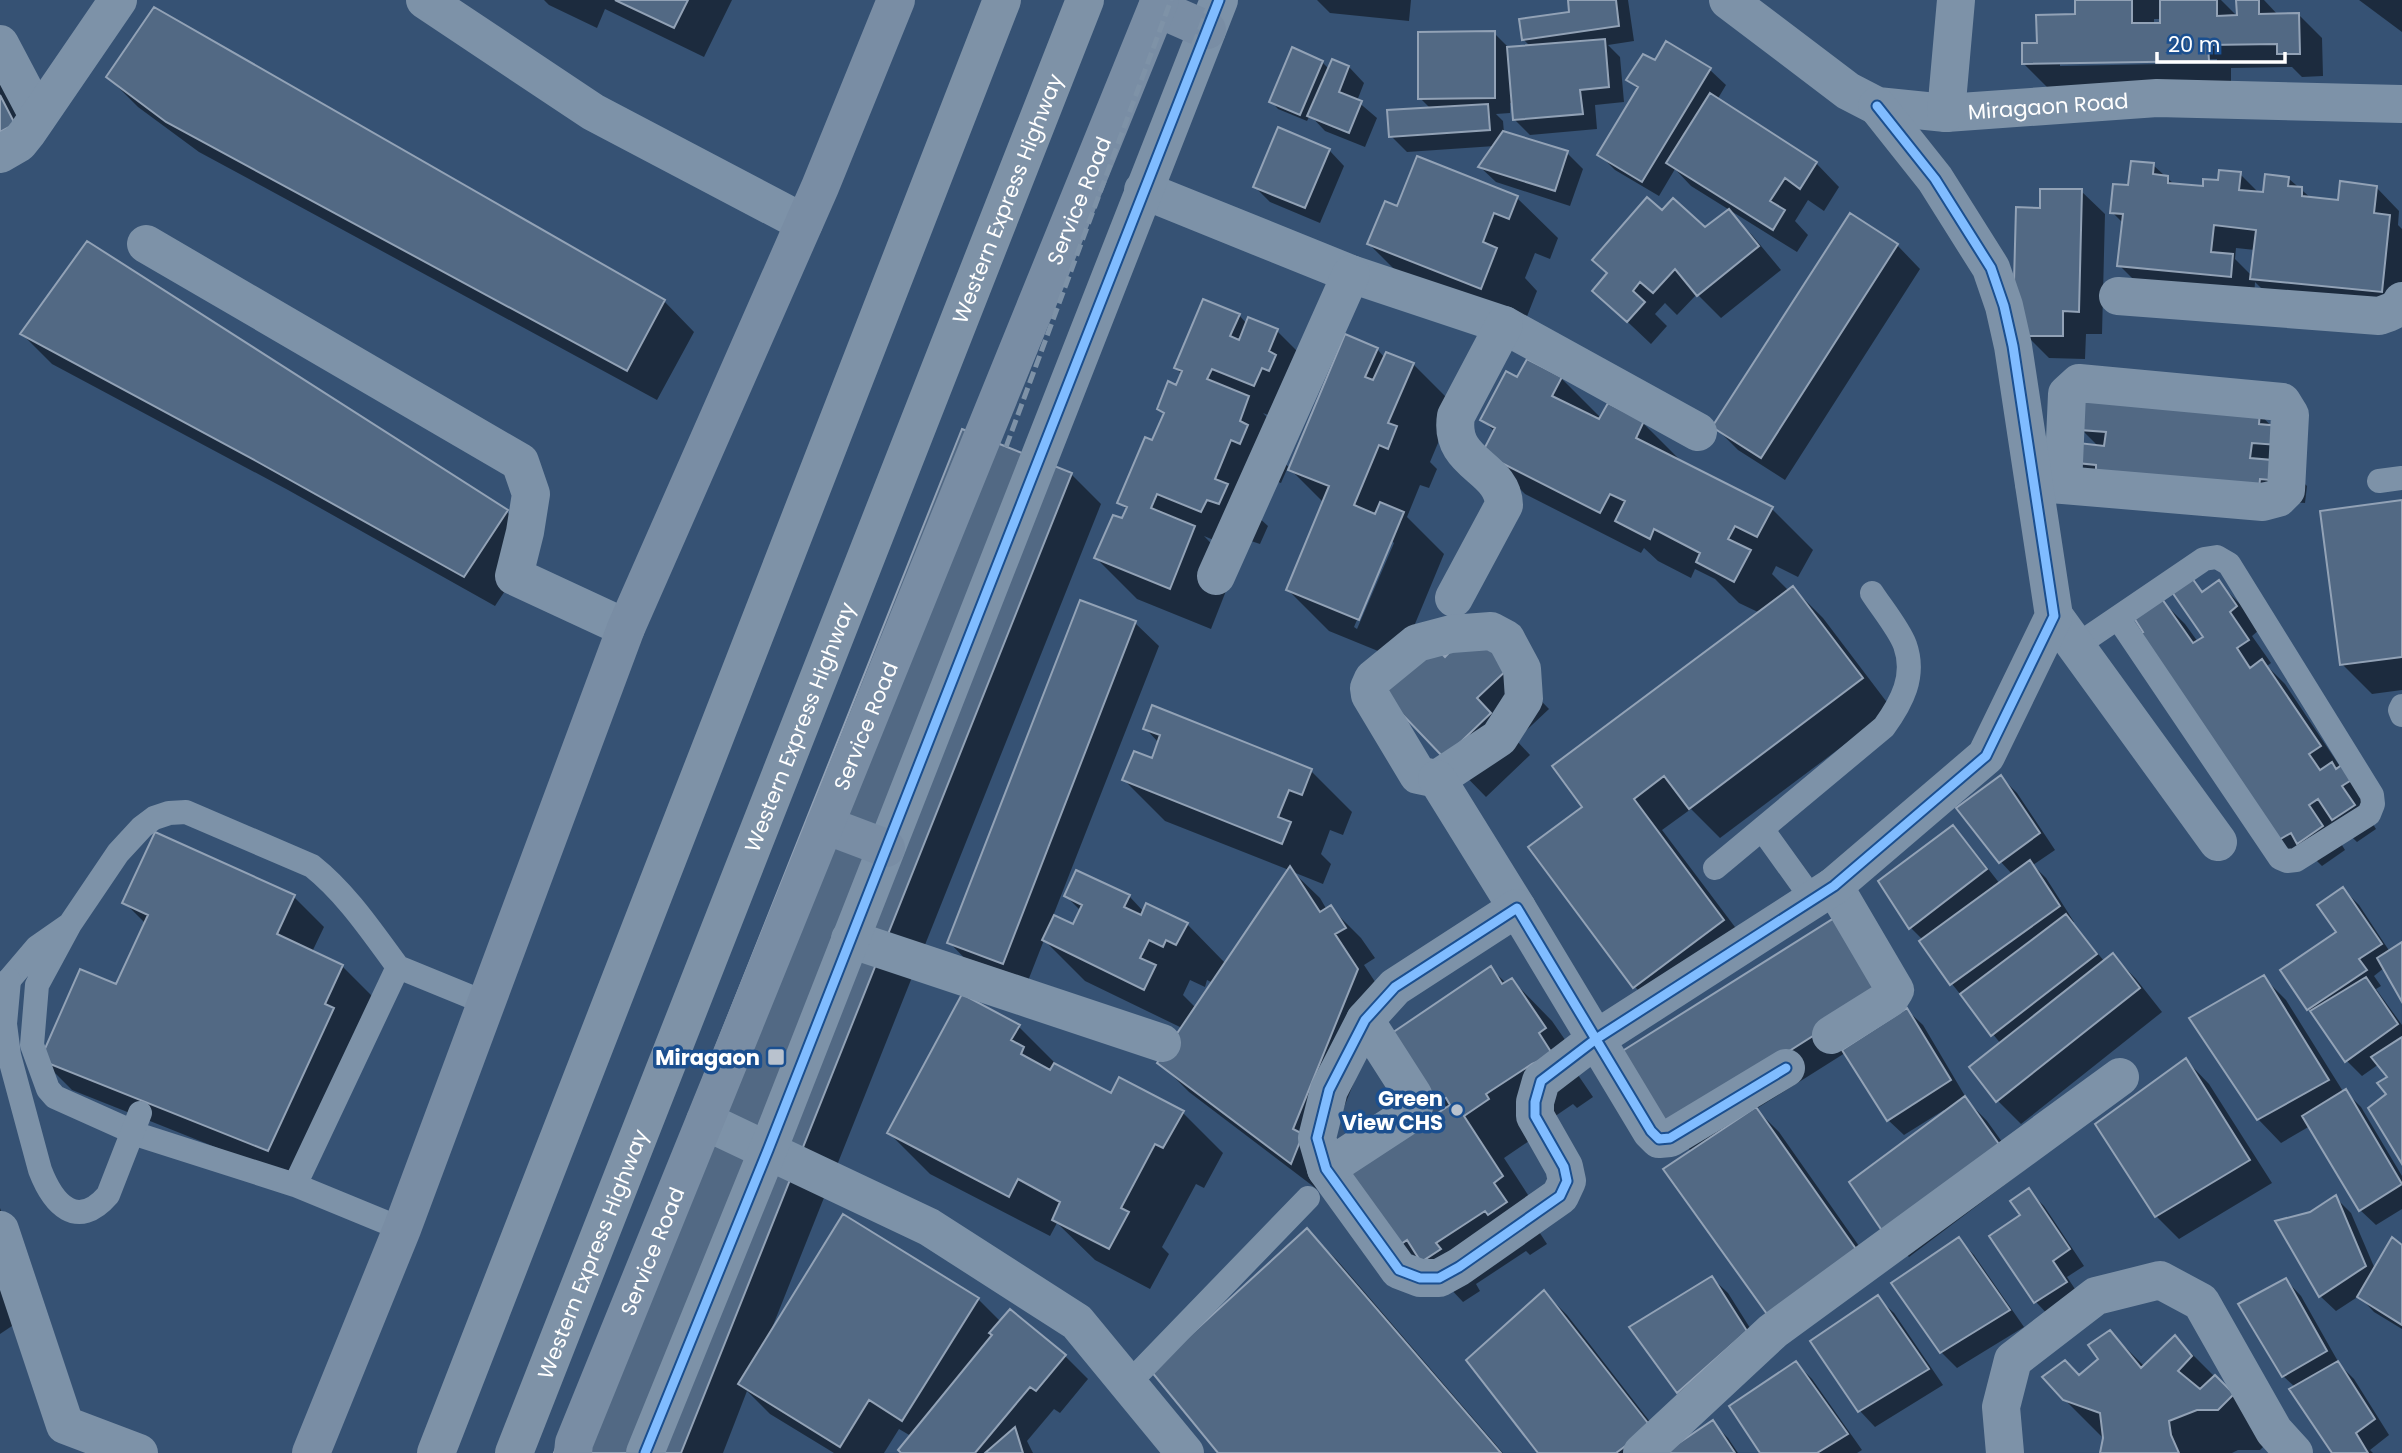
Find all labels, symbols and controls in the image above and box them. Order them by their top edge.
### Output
scale bar [2157,21,2285,65]
text: 20 m [2168,30,2221,59]
street label: Western Express Highway [945,69,1069,328]
street label: Miragaon Road [1967,86,2129,126]
street label: Service Road [1039,132,1118,269]
street label: Western Express Highway [737,598,862,856]
street label: Service Road [826,657,904,794]
place label: Miragaon [655,1043,760,1072]
marker: Miragaon [766,1047,786,1067]
place label: Green View CHS [1342,1084,1443,1137]
marker: Green View CHS [1449,1102,1465,1118]
street label: Western Express Highway [530,1124,655,1383]
street label: Service Road [613,1183,691,1320]

